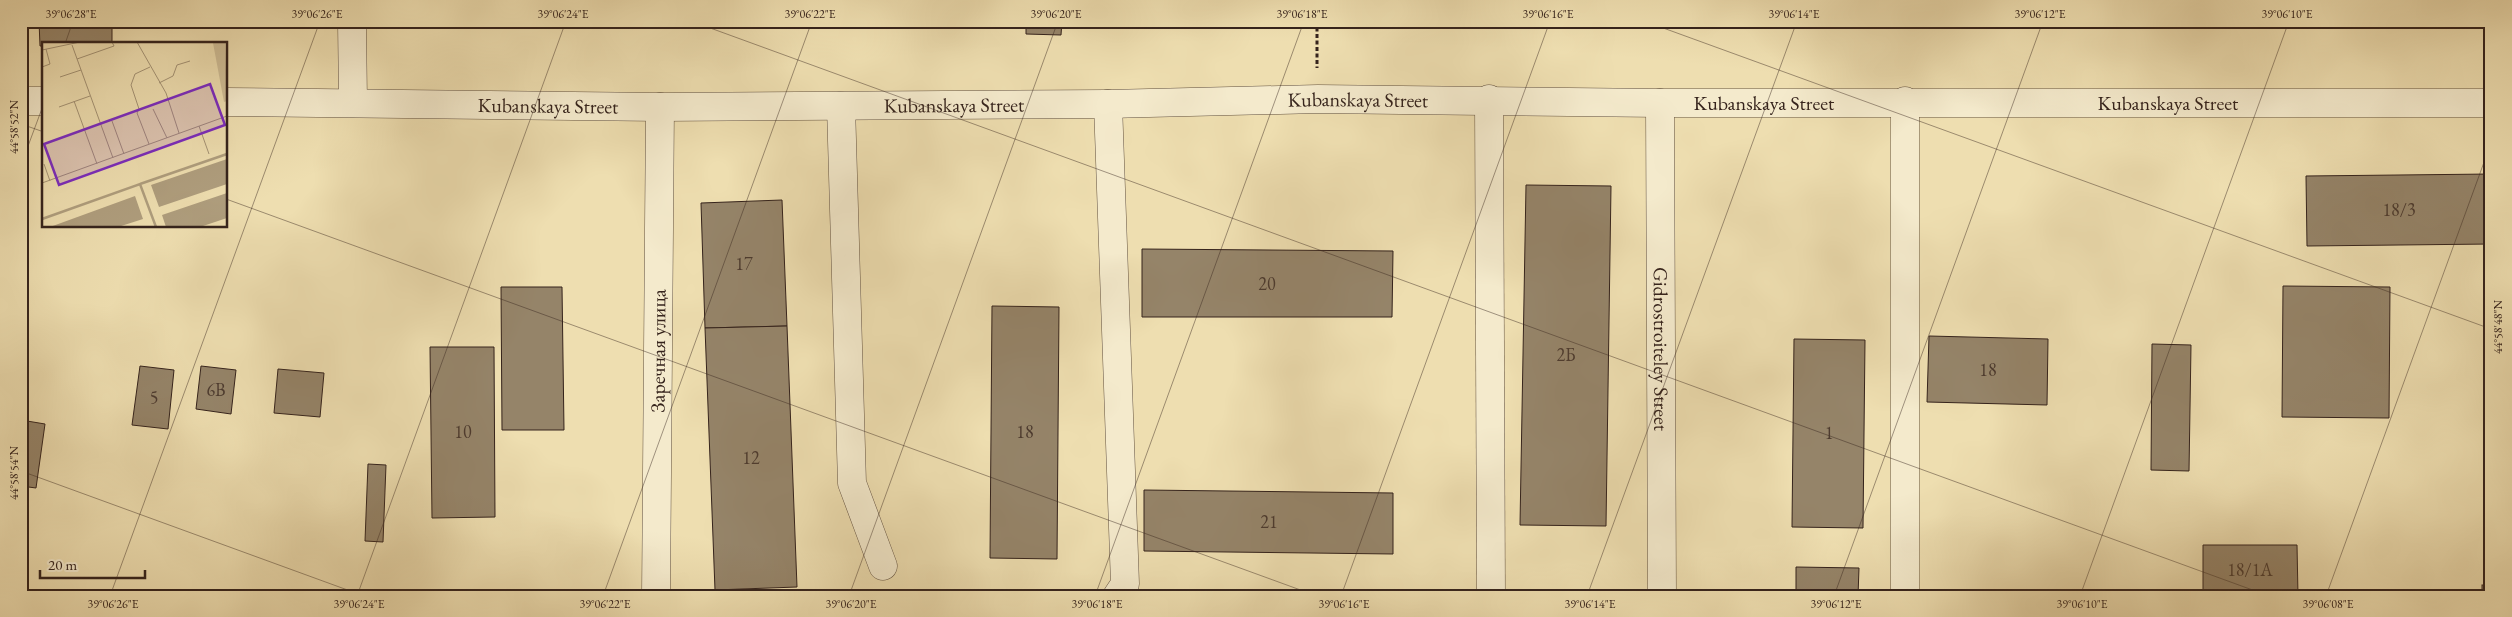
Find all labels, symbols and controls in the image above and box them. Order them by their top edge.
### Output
text: 39°06'28"E [45,6,97,22]
text: 39°06'26"E [291,6,343,22]
text: 39°06'24"E [537,6,589,22]
text: 39°06'22"E [784,6,836,22]
text: 39°06'20"E [1030,6,1082,22]
text: 39°06'18"E [1276,6,1328,22]
text: 39°06'16"E [1522,6,1574,22]
text: 39°06'14"E [1768,6,1820,22]
text: 39°06'12"E [2014,6,2066,22]
text: 39°06'10"E [2261,6,2313,22]
inset map [42,42,228,228]
street label: Kubanskaya Street [1287,86,1429,113]
street label: Kubanskaya Street [1694,90,1835,116]
street label: Kubanskaya Street [2098,90,2239,116]
street label: Kubanskaya Street [477,92,619,120]
street label: Kubanskaya Street [884,92,1025,119]
text: 44°58'52"N [6,100,22,154]
house number: 18/3 [2382,198,2416,221]
house number: 17 [735,252,753,275]
street label: Gidrostroiteley Street [1648,267,1674,432]
house number: 20 [1258,272,1276,295]
street label: Заречная улица [644,289,672,413]
text: 44°58'48"N [2490,300,2506,354]
house number: 2Б [1556,343,1576,366]
house number: 18 [1979,358,1997,381]
house number: 6В [206,378,226,401]
house number: 5 [150,386,158,409]
house number: 10 [454,420,472,443]
house number: 18 [1016,420,1034,443]
house number: 1 [1825,421,1833,444]
text: 44°58'54"N [6,446,22,500]
house number: 12 [742,446,760,469]
house number: 21 [1260,510,1278,533]
scale bar [40,547,145,579]
text: 20 m [48,555,77,574]
house number: 18/1А [2227,558,2273,581]
text: 39°06'26"E [87,596,139,612]
text: 39°06'24"E [333,596,385,612]
text: 39°06'22"E [579,596,631,612]
text: 39°06'20"E [825,596,877,612]
text: 39°06'18"E [1071,596,1123,612]
text: 39°06'16"E [1318,596,1370,612]
text: 39°06'14"E [1564,596,1616,612]
text: 39°06'12"E [1810,596,1862,612]
text: 39°06'10"E [2056,596,2108,612]
text: 39°06'08"E [2302,596,2354,612]

